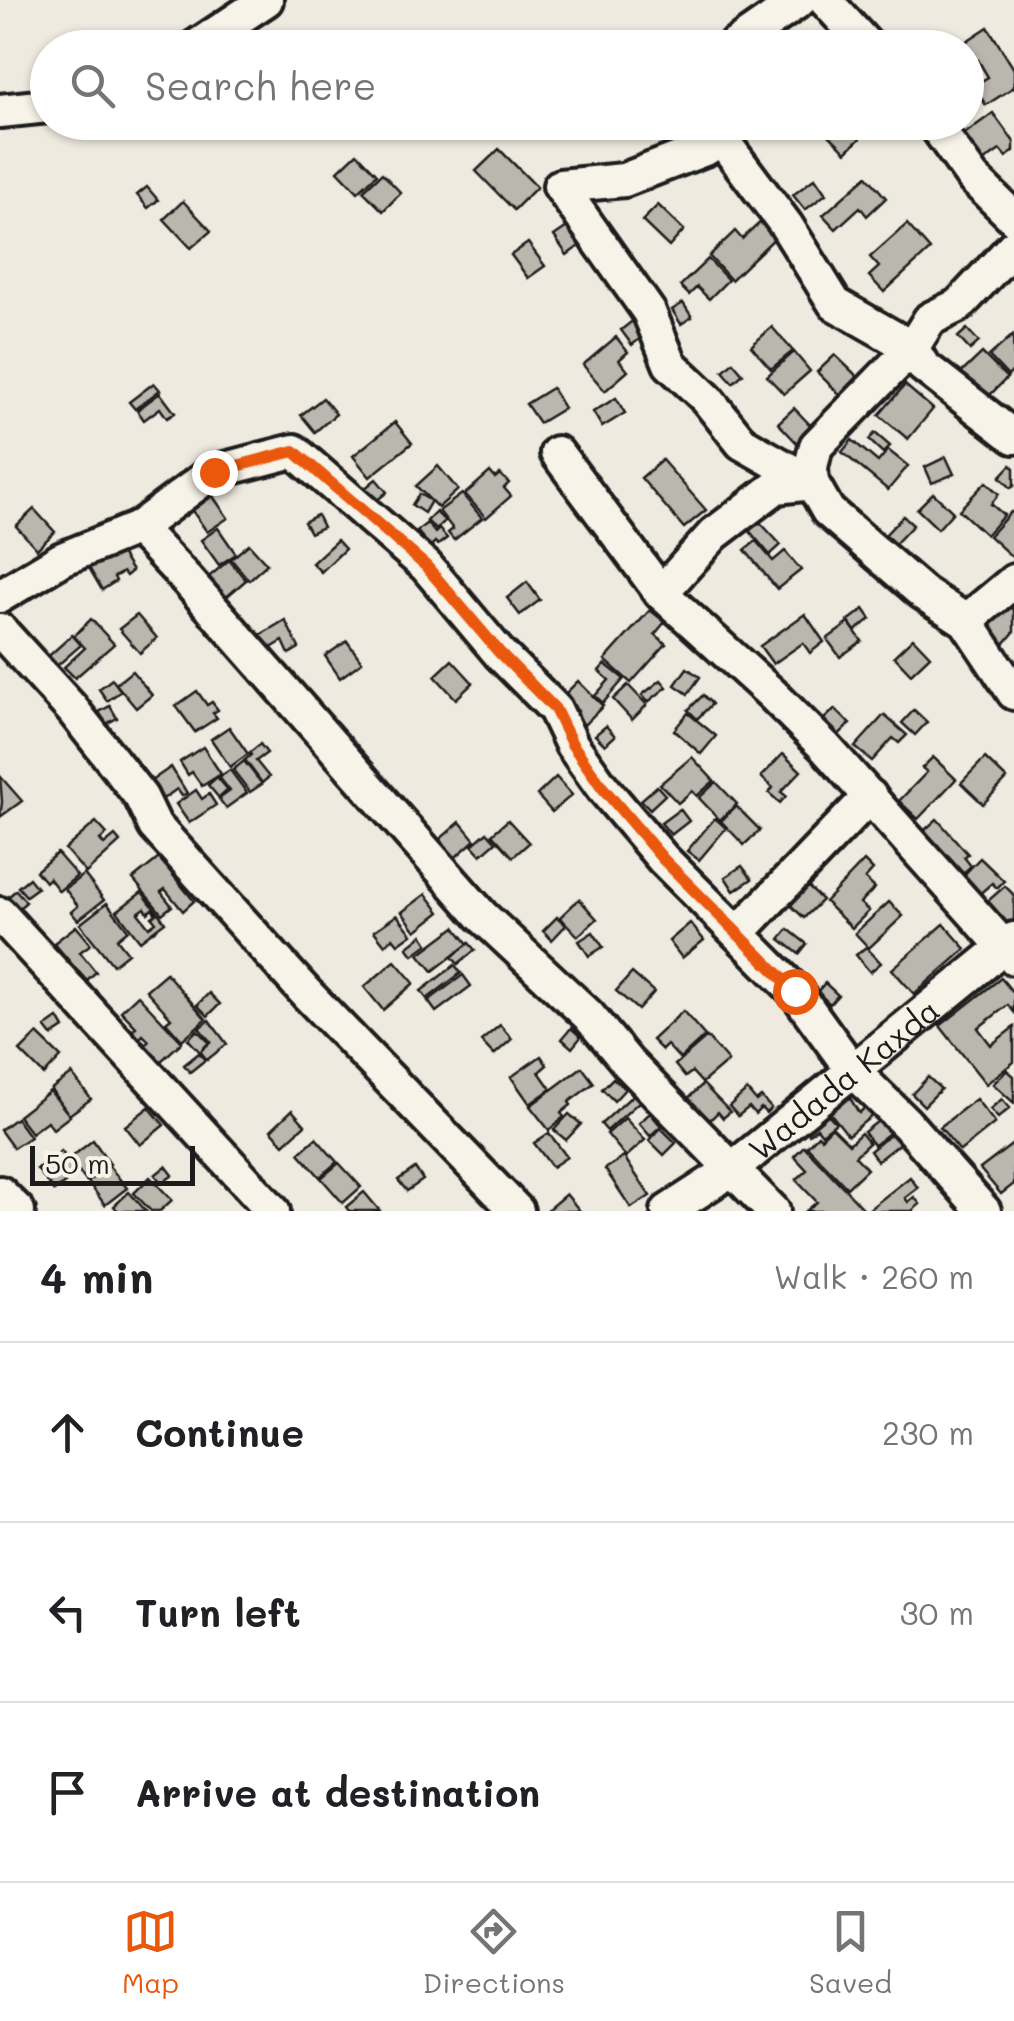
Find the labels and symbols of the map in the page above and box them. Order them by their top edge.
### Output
route end [192,450,238,496]
route start [773,969,819,1015]
street label: Wadada Kaxda [739,988,947,1169]
scale bar [30,1141,195,1186]

